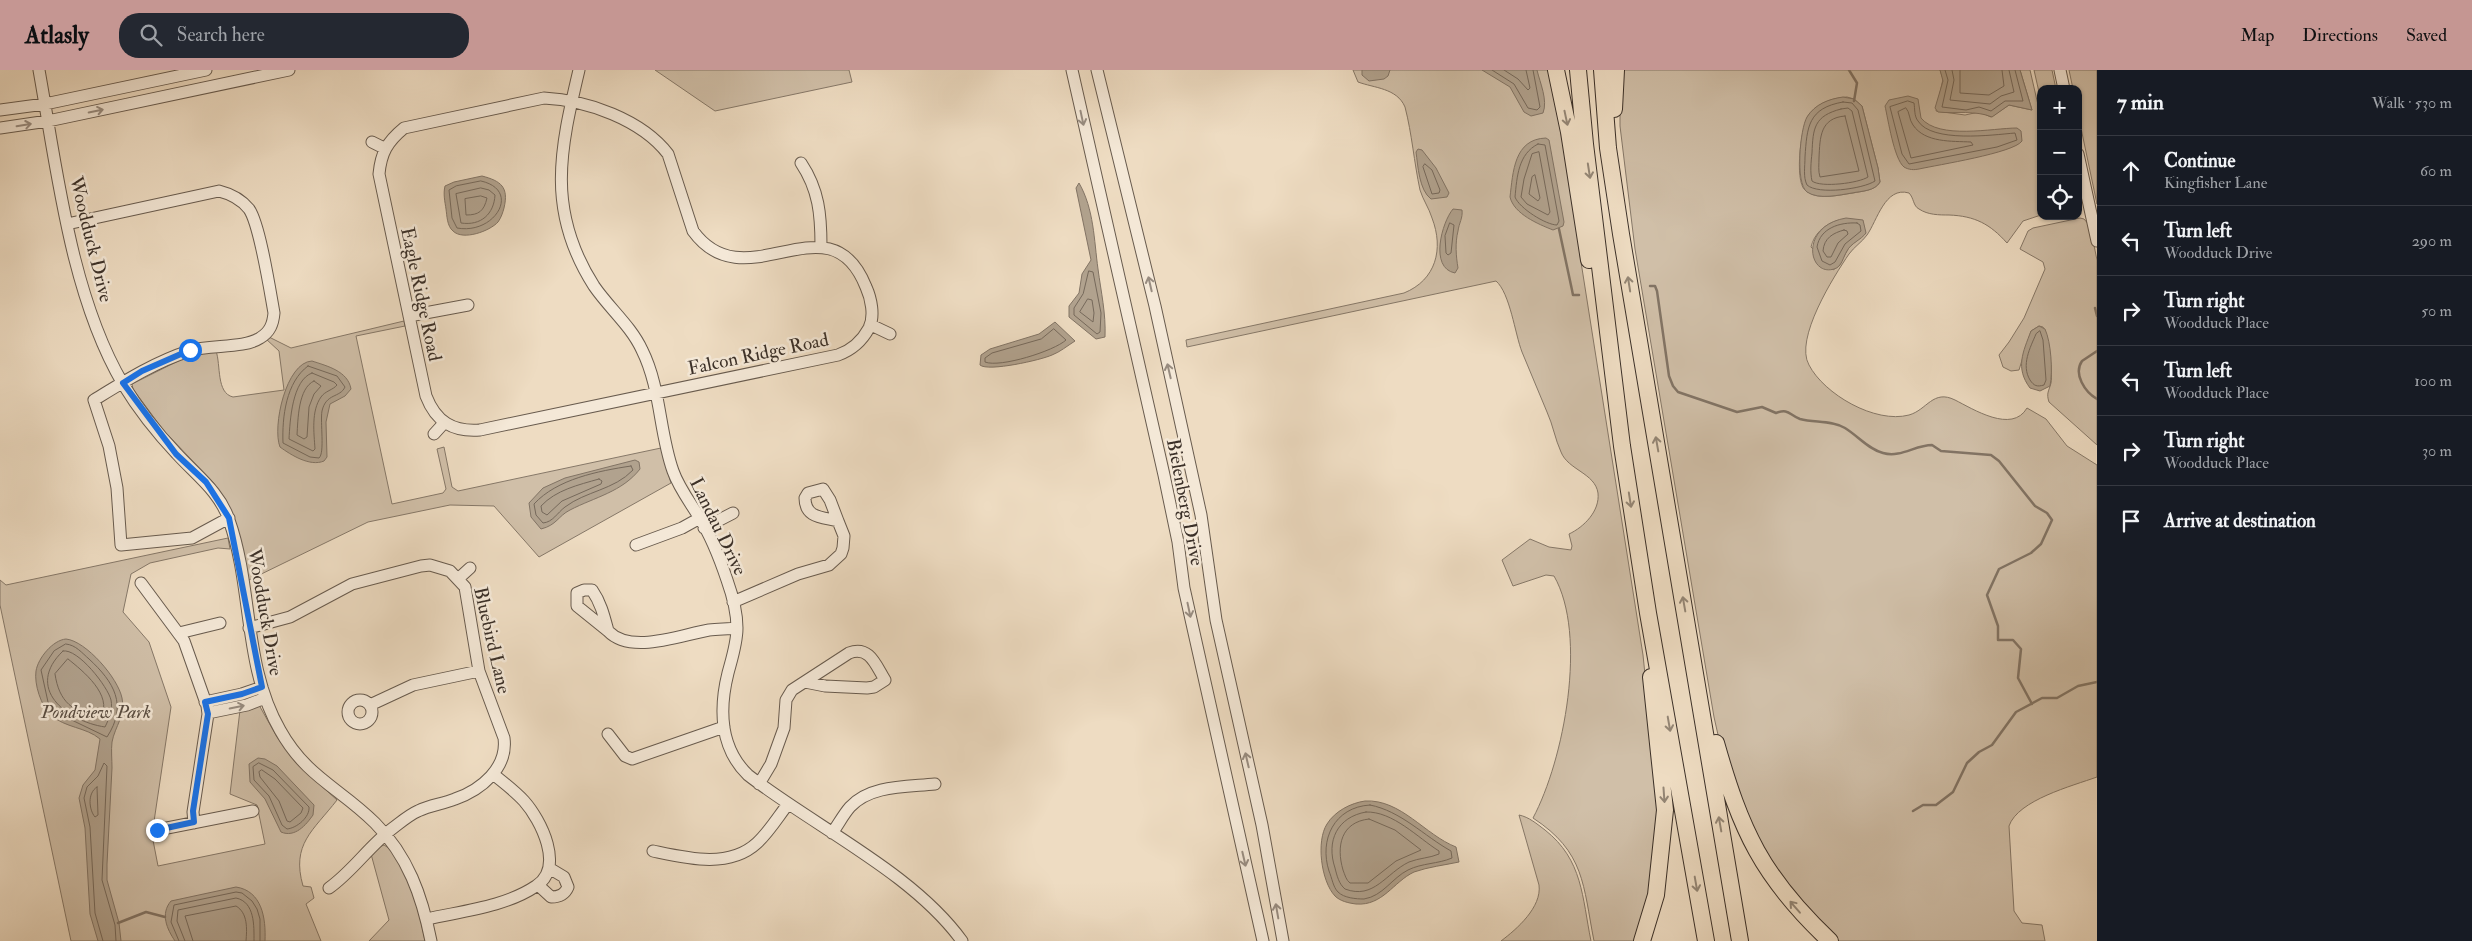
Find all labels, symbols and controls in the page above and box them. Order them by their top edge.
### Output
search box [119,13,469,58]
text: Atlasly [25,20,89,51]
icon: search [137,21,165,49]
text: Search here [177,23,265,47]
text: Map [2241,24,2274,47]
text: Directions [2302,24,2378,47]
text: Saved [2406,24,2447,47]
map controls [2037,85,2082,220]
button: + [2037,85,2082,130]
text: 7 min [2117,89,2164,116]
text: Walk · 530 m [2372,93,2452,113]
one-way arrow [87,106,103,115]
one-way arrow [1078,109,1087,125]
one-way arrow [1562,109,1572,125]
one-way arrow [16,120,32,130]
button: − [2037,130,2082,175]
text: Continue [2164,149,2235,173]
icon: ahead [2117,157,2145,185]
text: 60 m [2420,161,2452,181]
one-way arrow [1584,162,1594,178]
street label: Woodduck Drive [64,173,118,305]
text: Kingfisher Lane [2164,173,2267,193]
button: locate [2037,175,2082,220]
text: Turn left [2164,219,2232,243]
street label: Eagle Ridge Road [395,225,447,364]
icon: left [2117,227,2145,255]
text: 290 m [2412,231,2452,251]
text: Woodduck Drive [2164,243,2272,263]
one-way arrow [1145,276,1154,292]
one-way arrow [1623,276,1633,292]
text: Turn right [2164,289,2244,313]
icon: right [2117,297,2145,325]
text: 50 m [2421,301,2452,321]
text: Woodduck Place [2164,313,2269,333]
street label: Falcon Ridge Road [686,327,832,381]
route start [179,339,202,362]
text: Turn left [2164,359,2232,383]
one-way arrow [1164,364,1173,380]
icon: left [2117,367,2145,395]
text: 100 m [2414,371,2452,391]
text: Woodduck Place [2164,383,2269,403]
text: Turn right [2164,429,2244,453]
one-way arrow [1651,436,1661,452]
street label: Bielenberg Drive [1161,437,1209,568]
icon: right [2117,437,2145,465]
text: 30 m [2422,441,2452,461]
text: Woodduck Place [2164,453,2269,473]
street label: Landau Drive [684,474,752,579]
one-way arrow [1626,492,1636,508]
icon: arrive [2117,507,2145,535]
text: Arrive at destination [2164,509,2316,533]
street label: Woodduck Drive [242,546,288,678]
street label: Bluebird Lane [468,584,516,696]
one-way arrow [1679,596,1689,612]
one-way arrow [1184,602,1194,618]
park label: Pondview Park [40,700,151,724]
one-way arrow [228,702,244,711]
one-way arrow [1664,715,1674,731]
one-way arrow [1242,752,1251,768]
one-way arrow [1660,787,1669,803]
one-way arrow [1714,816,1724,832]
route end [146,819,169,842]
one-way arrow [1240,851,1249,867]
one-way arrow [1692,875,1702,891]
one-way arrow [1789,900,1801,913]
one-way arrow [1272,903,1282,919]

